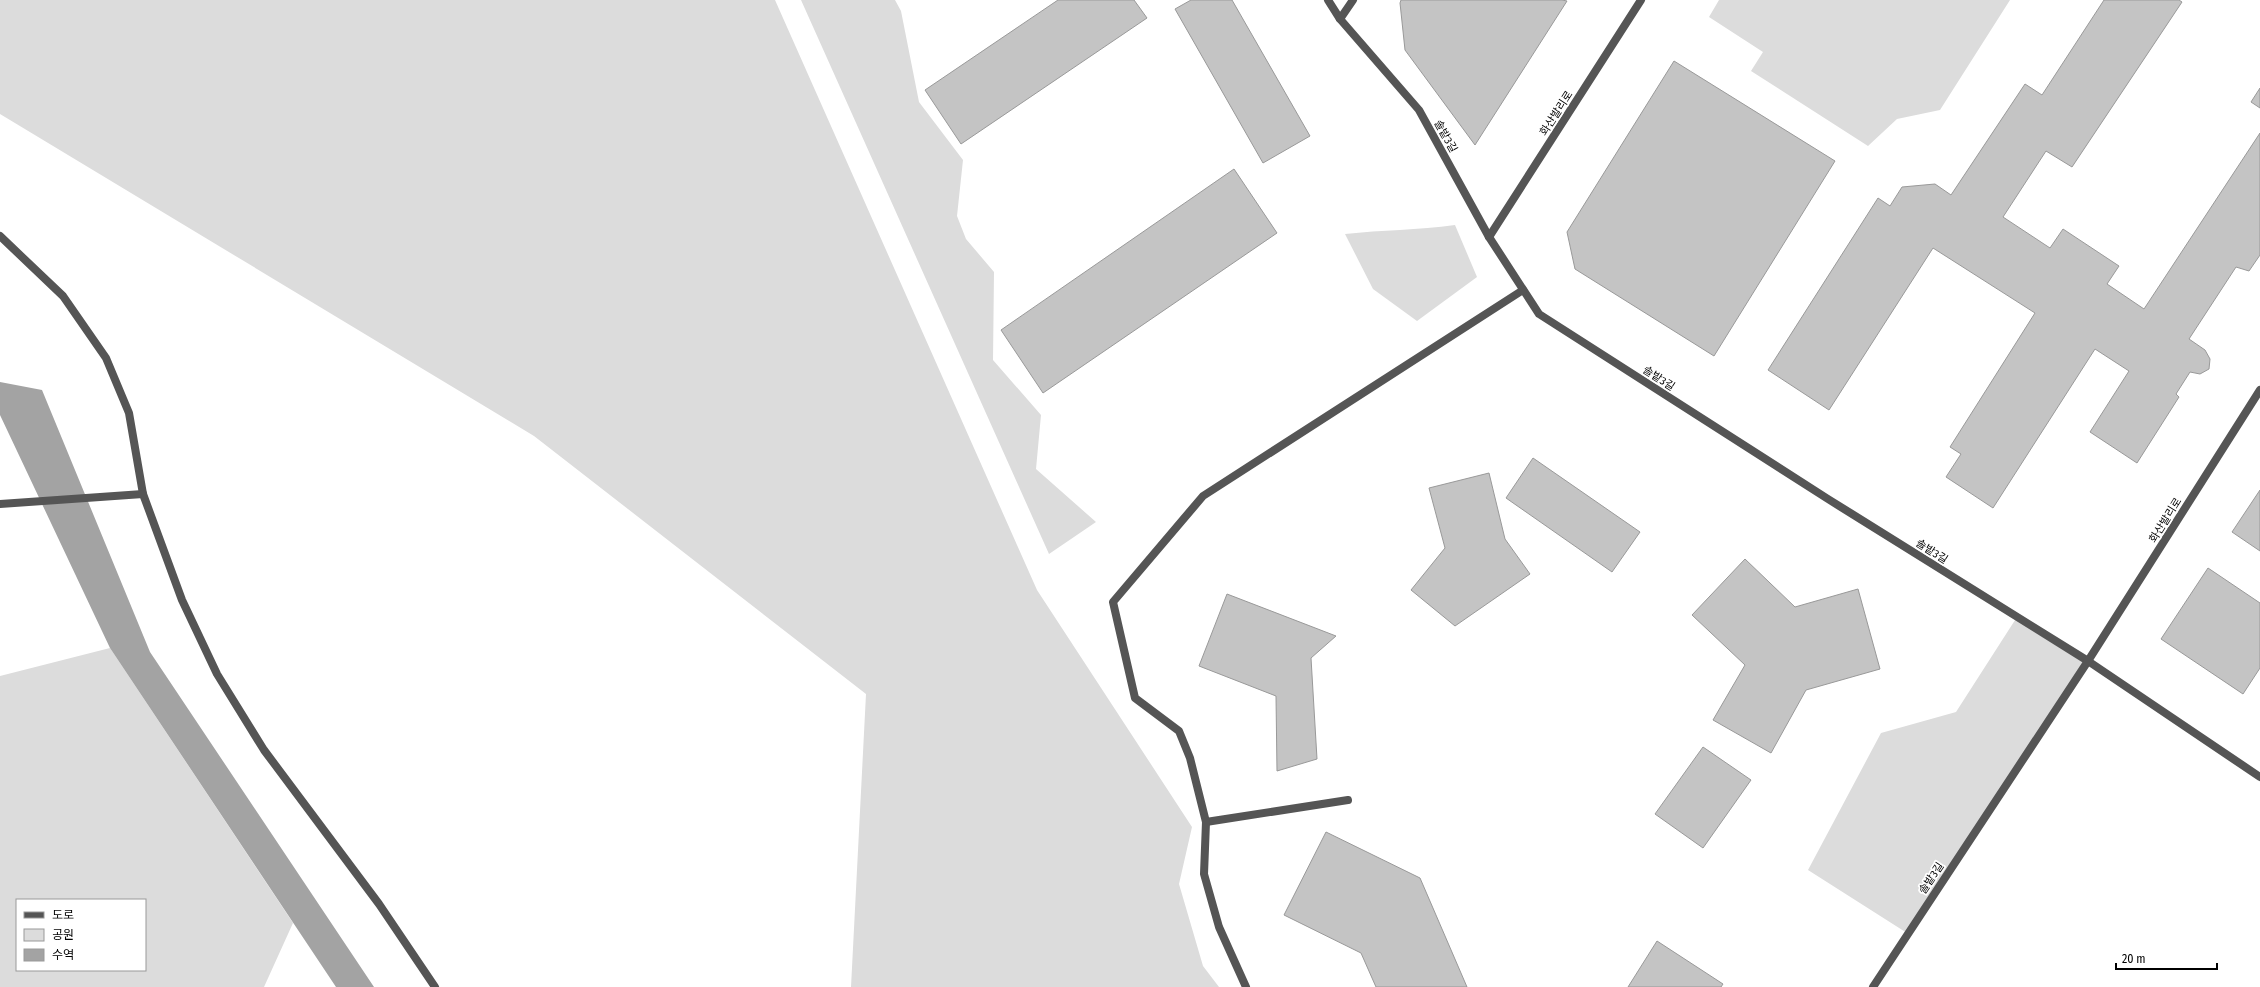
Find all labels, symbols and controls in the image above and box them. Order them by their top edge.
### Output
street label: 화산발리로 [1537,89,1576,138]
street label: 솔밭3길 [1431,118,1460,155]
street label: 솔밭3길 [1640,363,1677,393]
street label: 화산발리로 [2147,495,2184,545]
street label: 솔밭3길 [1913,537,1950,566]
street label: 솔밭3길 [1916,860,1947,897]
legend [16,899,146,971]
text: 도로 [52,908,74,922]
text: 공원 [52,928,74,942]
scale bar [2116,945,2217,971]
text: 수역 [52,948,74,962]
text: 20 m [2122,952,2146,966]

